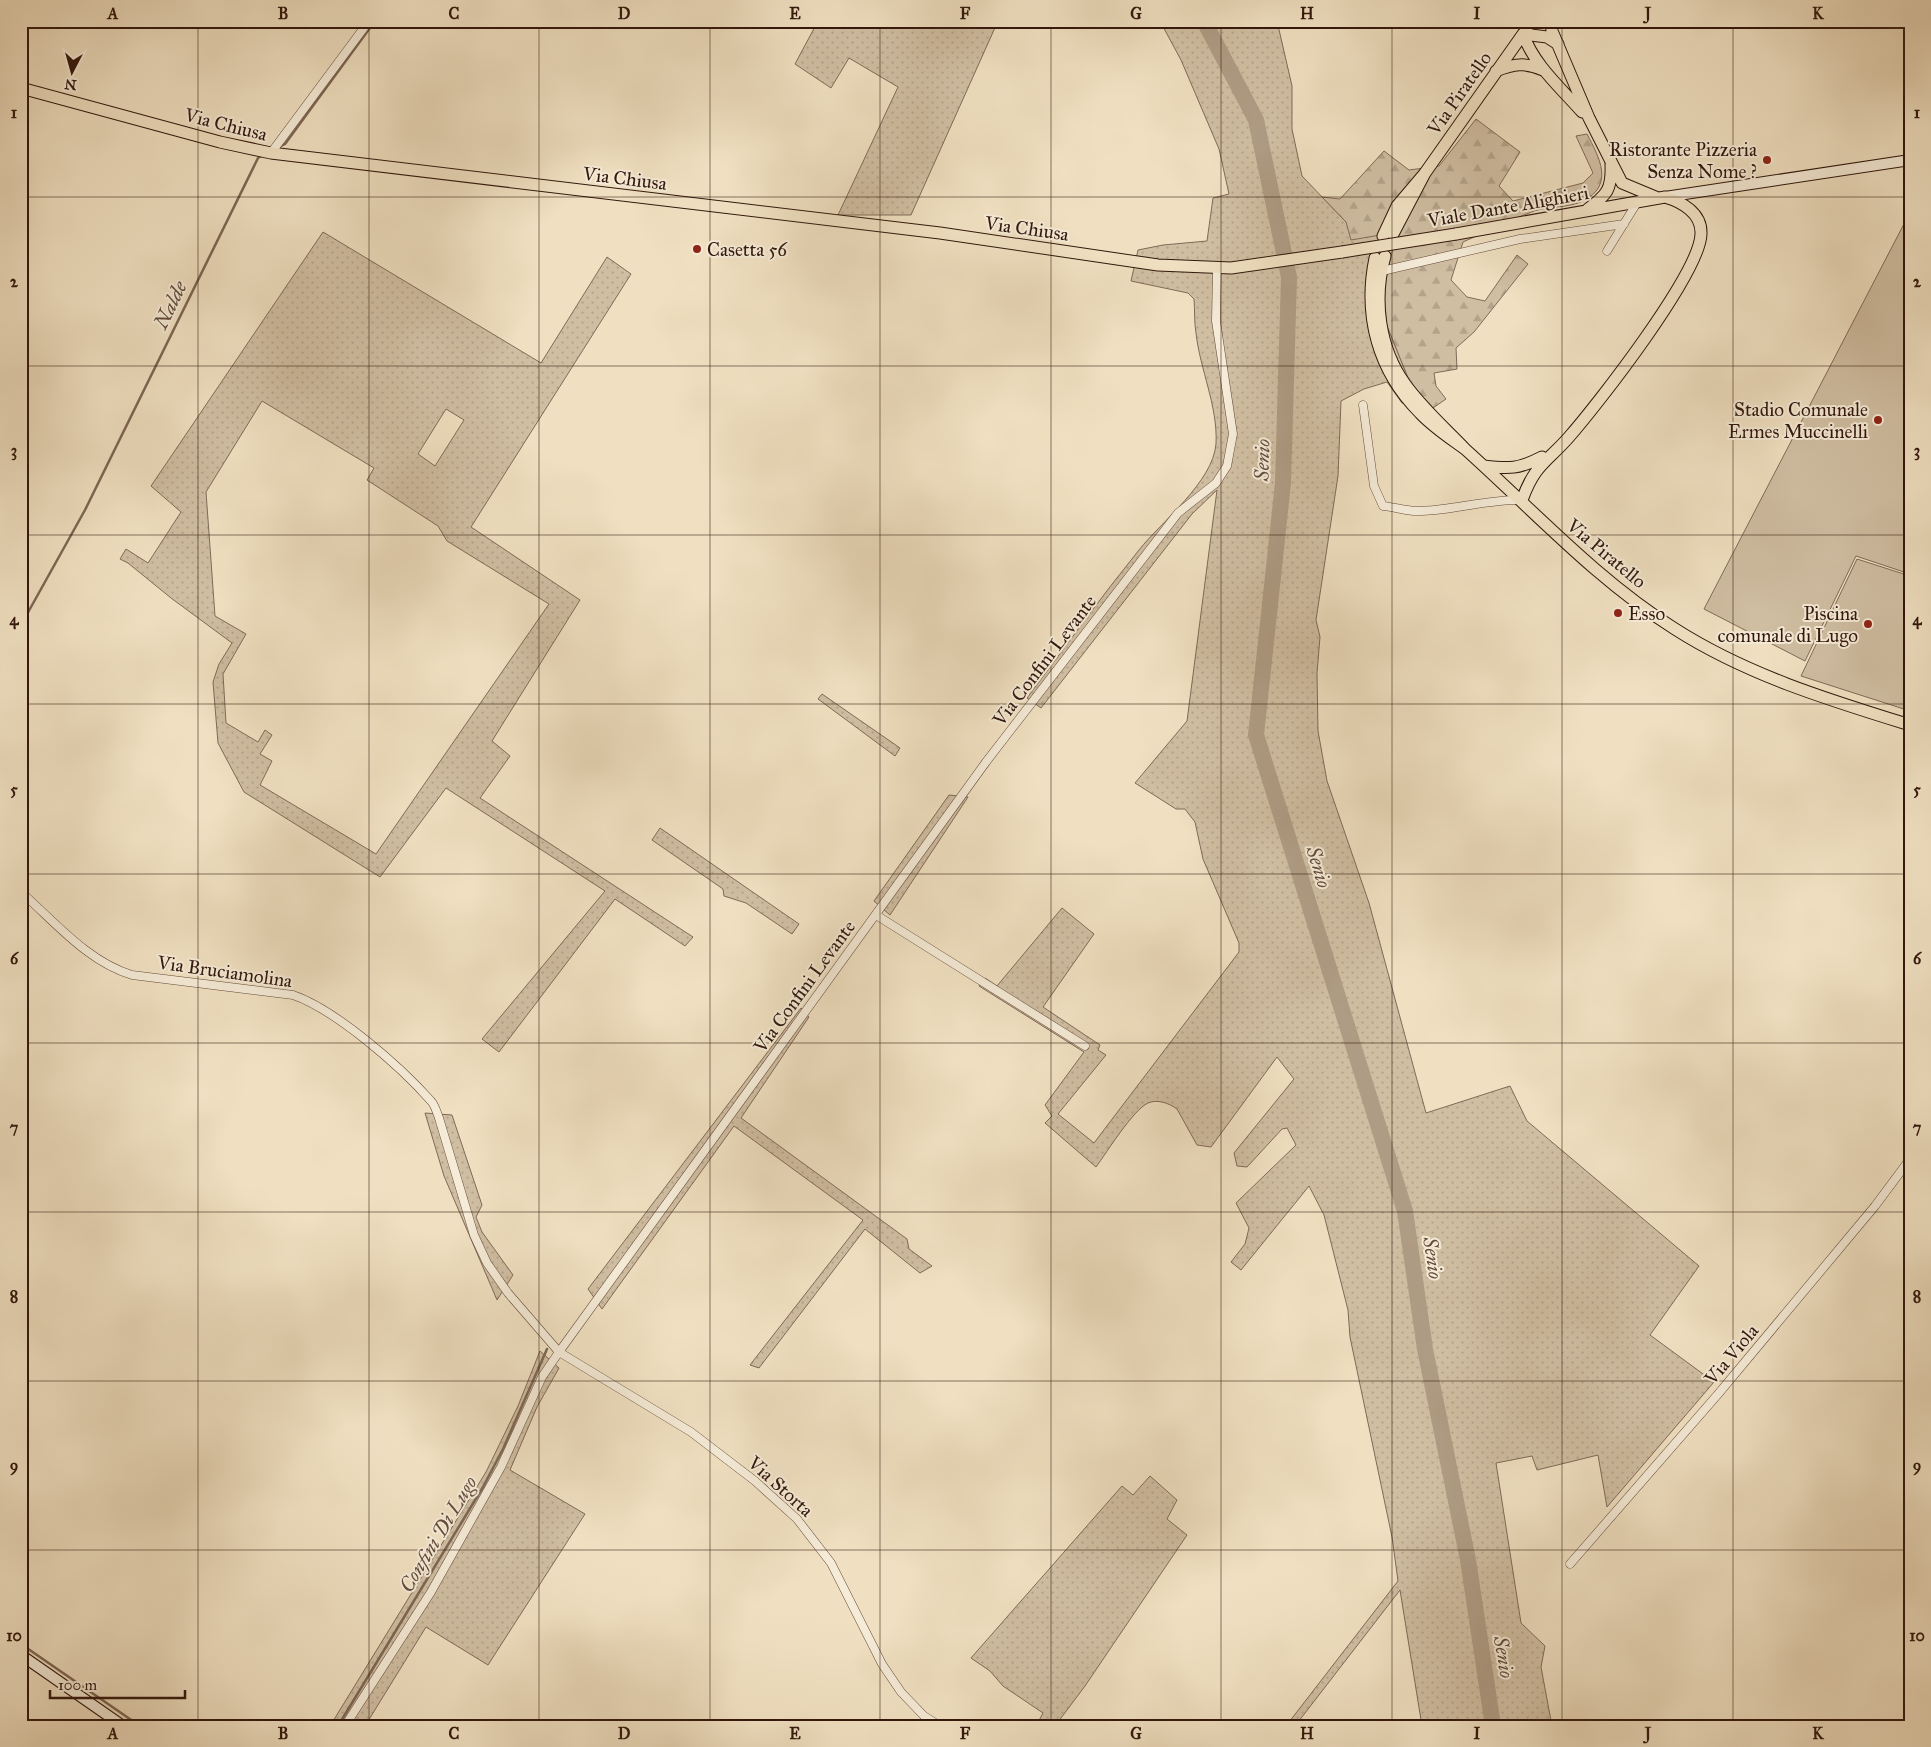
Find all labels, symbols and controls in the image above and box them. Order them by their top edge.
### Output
text: A [107,4,119,23]
text: B [278,4,288,23]
text: C [449,4,460,23]
text: D [618,4,631,23]
text: E [789,4,801,23]
text: F [960,4,971,23]
text: G [1130,4,1142,23]
text: H [1300,4,1314,23]
text: I [1474,4,1481,23]
text: J [1643,4,1652,24]
text: K [1812,4,1824,23]
street label: Via Piratello [1422,47,1497,140]
north arrow [48,48,98,98]
text: N [64,75,77,94]
text: 1 [11,103,18,122]
street label: Via Chiusa [181,103,270,146]
text: 1 [1914,103,1921,122]
place label: Ristorante Pizzeria Senza Nome ? [1609,138,1758,183]
marker: Ristorante Pizzeria Senza Nome ? [1761,154,1773,166]
street label: Via Chiusa [581,162,669,195]
street label: Viale Dante Alighieri [1425,181,1591,233]
street label: Via Chiusa [983,211,1071,246]
place label: Casetta 56 [707,238,788,261]
marker: Casetta 56 [691,243,703,255]
text: 2 [10,272,19,291]
text: 2 [1913,272,1922,291]
water label: Nalde [148,277,192,334]
place label: Stadio Comunale Ermes Muccinelli [1728,398,1868,443]
marker: Stadio Comunale Ermes Muccinelli [1872,414,1884,426]
water label: Senio [1249,438,1275,483]
text: 3 [11,441,17,461]
text: 3 [1914,441,1920,461]
street label: Via Piratello [1562,513,1651,593]
street label: Via Confini Levante [987,590,1101,731]
place label: Esso [1628,602,1665,625]
place label: Piscina comunale di Lugo [1717,602,1859,648]
marker: Esso [1612,607,1624,619]
text: 4 [10,610,20,630]
text: 4 [1913,610,1923,630]
marker: Piscina comunale di Lugo [1862,618,1874,630]
text: 5 [10,780,18,799]
text: 5 [1913,780,1921,799]
water label: Senio [1301,842,1337,891]
street label: Via Confini Levante [748,916,860,1058]
text: 6 [10,949,19,968]
text: 6 [1913,949,1922,968]
street label: Via Bruciamolina [155,951,295,992]
text: 7 [10,1118,19,1137]
text: 7 [1913,1118,1922,1137]
water label: Senio [1418,1234,1448,1281]
text: 8 [10,1287,18,1306]
text: 8 [1913,1287,1921,1306]
street label: Via Viola [1699,1319,1764,1390]
street label: Via Storta [743,1450,819,1522]
text: 9 [10,1456,18,1476]
text: 9 [1913,1456,1921,1476]
water label: Confini Di Lugo [394,1471,482,1596]
text: 10 [6,1626,22,1645]
text: 10 [1909,1626,1925,1645]
water label: Senio [1489,1633,1519,1680]
scale bar [50,1667,185,1699]
text: 100 m [58,1676,98,1694]
text: A [107,1724,119,1743]
text: B [278,1724,288,1743]
text: C [449,1724,460,1743]
text: D [618,1724,631,1743]
text: E [789,1724,801,1743]
text: F [960,1724,971,1743]
text: G [1130,1724,1142,1743]
text: H [1300,1724,1314,1743]
text: I [1474,1724,1481,1743]
text: J [1643,1724,1652,1744]
text: K [1812,1724,1824,1743]

